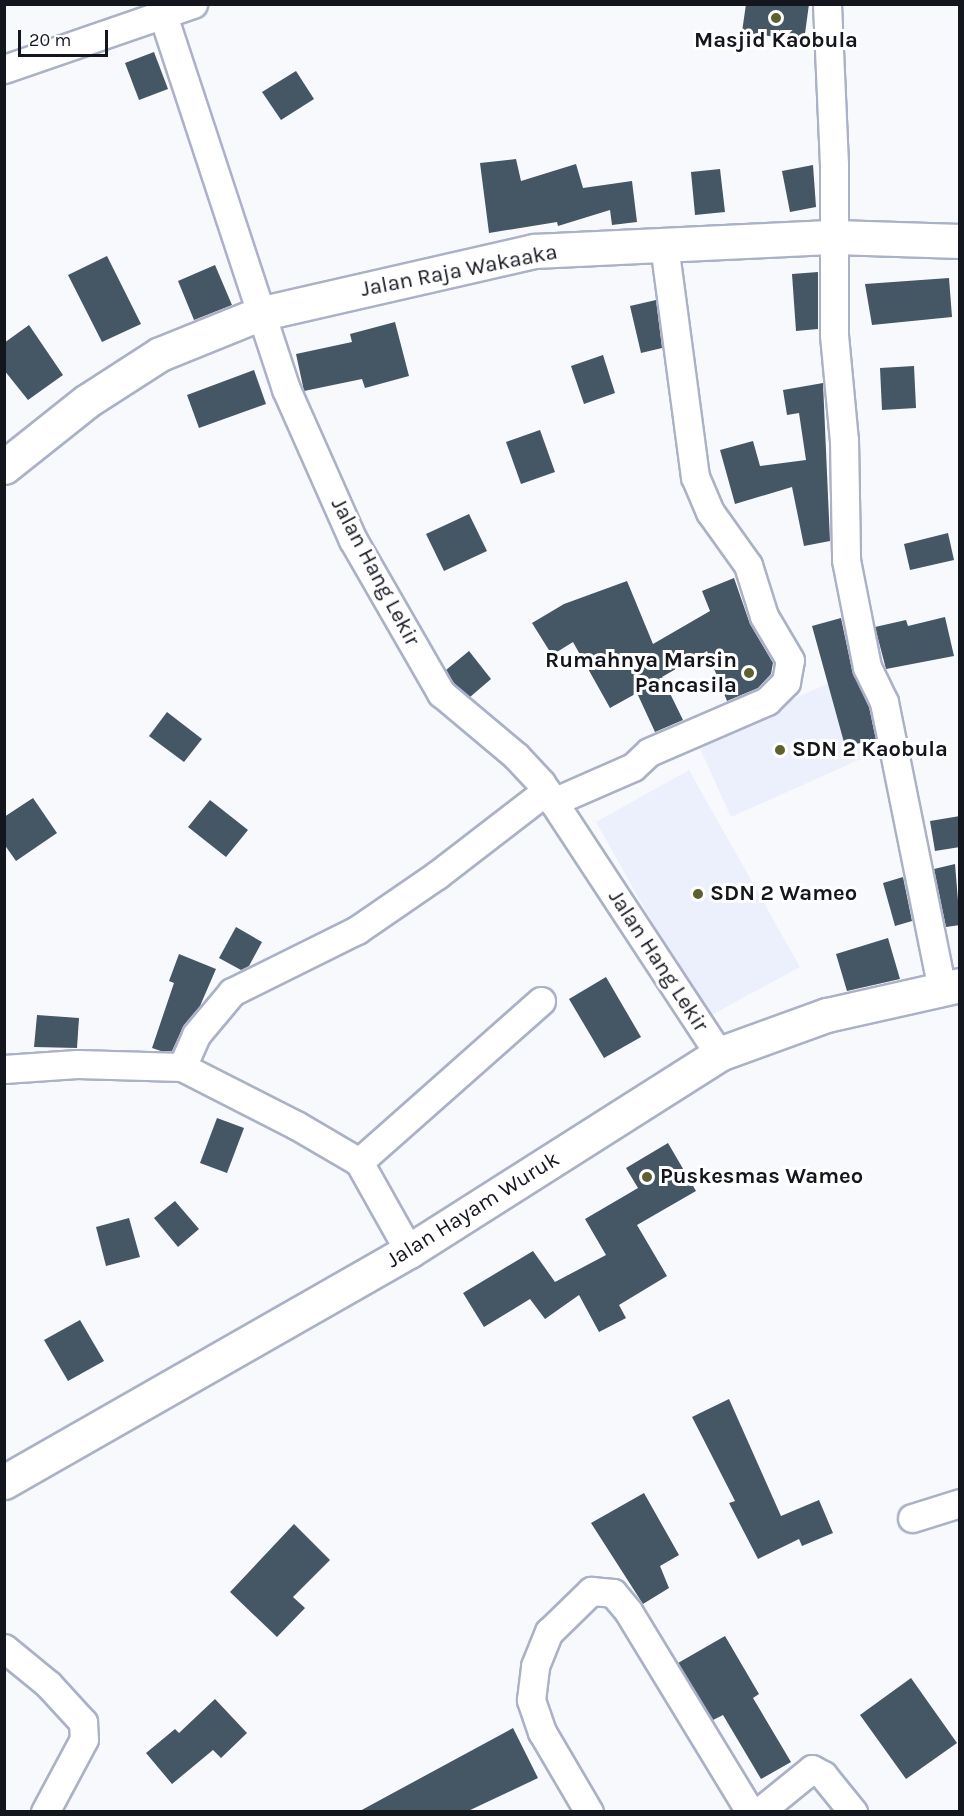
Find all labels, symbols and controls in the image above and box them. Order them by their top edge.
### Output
marker: Masjid Kaobula [769,11,783,25]
scale bar [21,18,111,56]
place label: Masjid Kaobula [694,28,858,54]
text: 20 m [29,29,71,51]
street label: Jalan Raja Wakaaka [358,239,560,303]
street label: Jalan Hang Lekir [325,493,425,651]
place label: Rumahnya Marsin Pancasila [545,647,737,698]
marker: Rumahnya Marsin Pancasila [742,666,756,680]
place label: SDN 2 Kaobula [792,737,948,763]
marker: SDN 2 Kaobula [773,743,787,757]
place label: SDN 2 Wameo [710,881,857,907]
street label: Jalan Hang Lekir [602,885,714,1037]
marker: SDN 2 Wameo [691,887,705,901]
street label: Jalan Hayam Wuruk [382,1146,564,1274]
place label: Puskesmas Wameo [660,1164,863,1190]
marker: Puskesmas Wameo [638,1168,656,1186]

